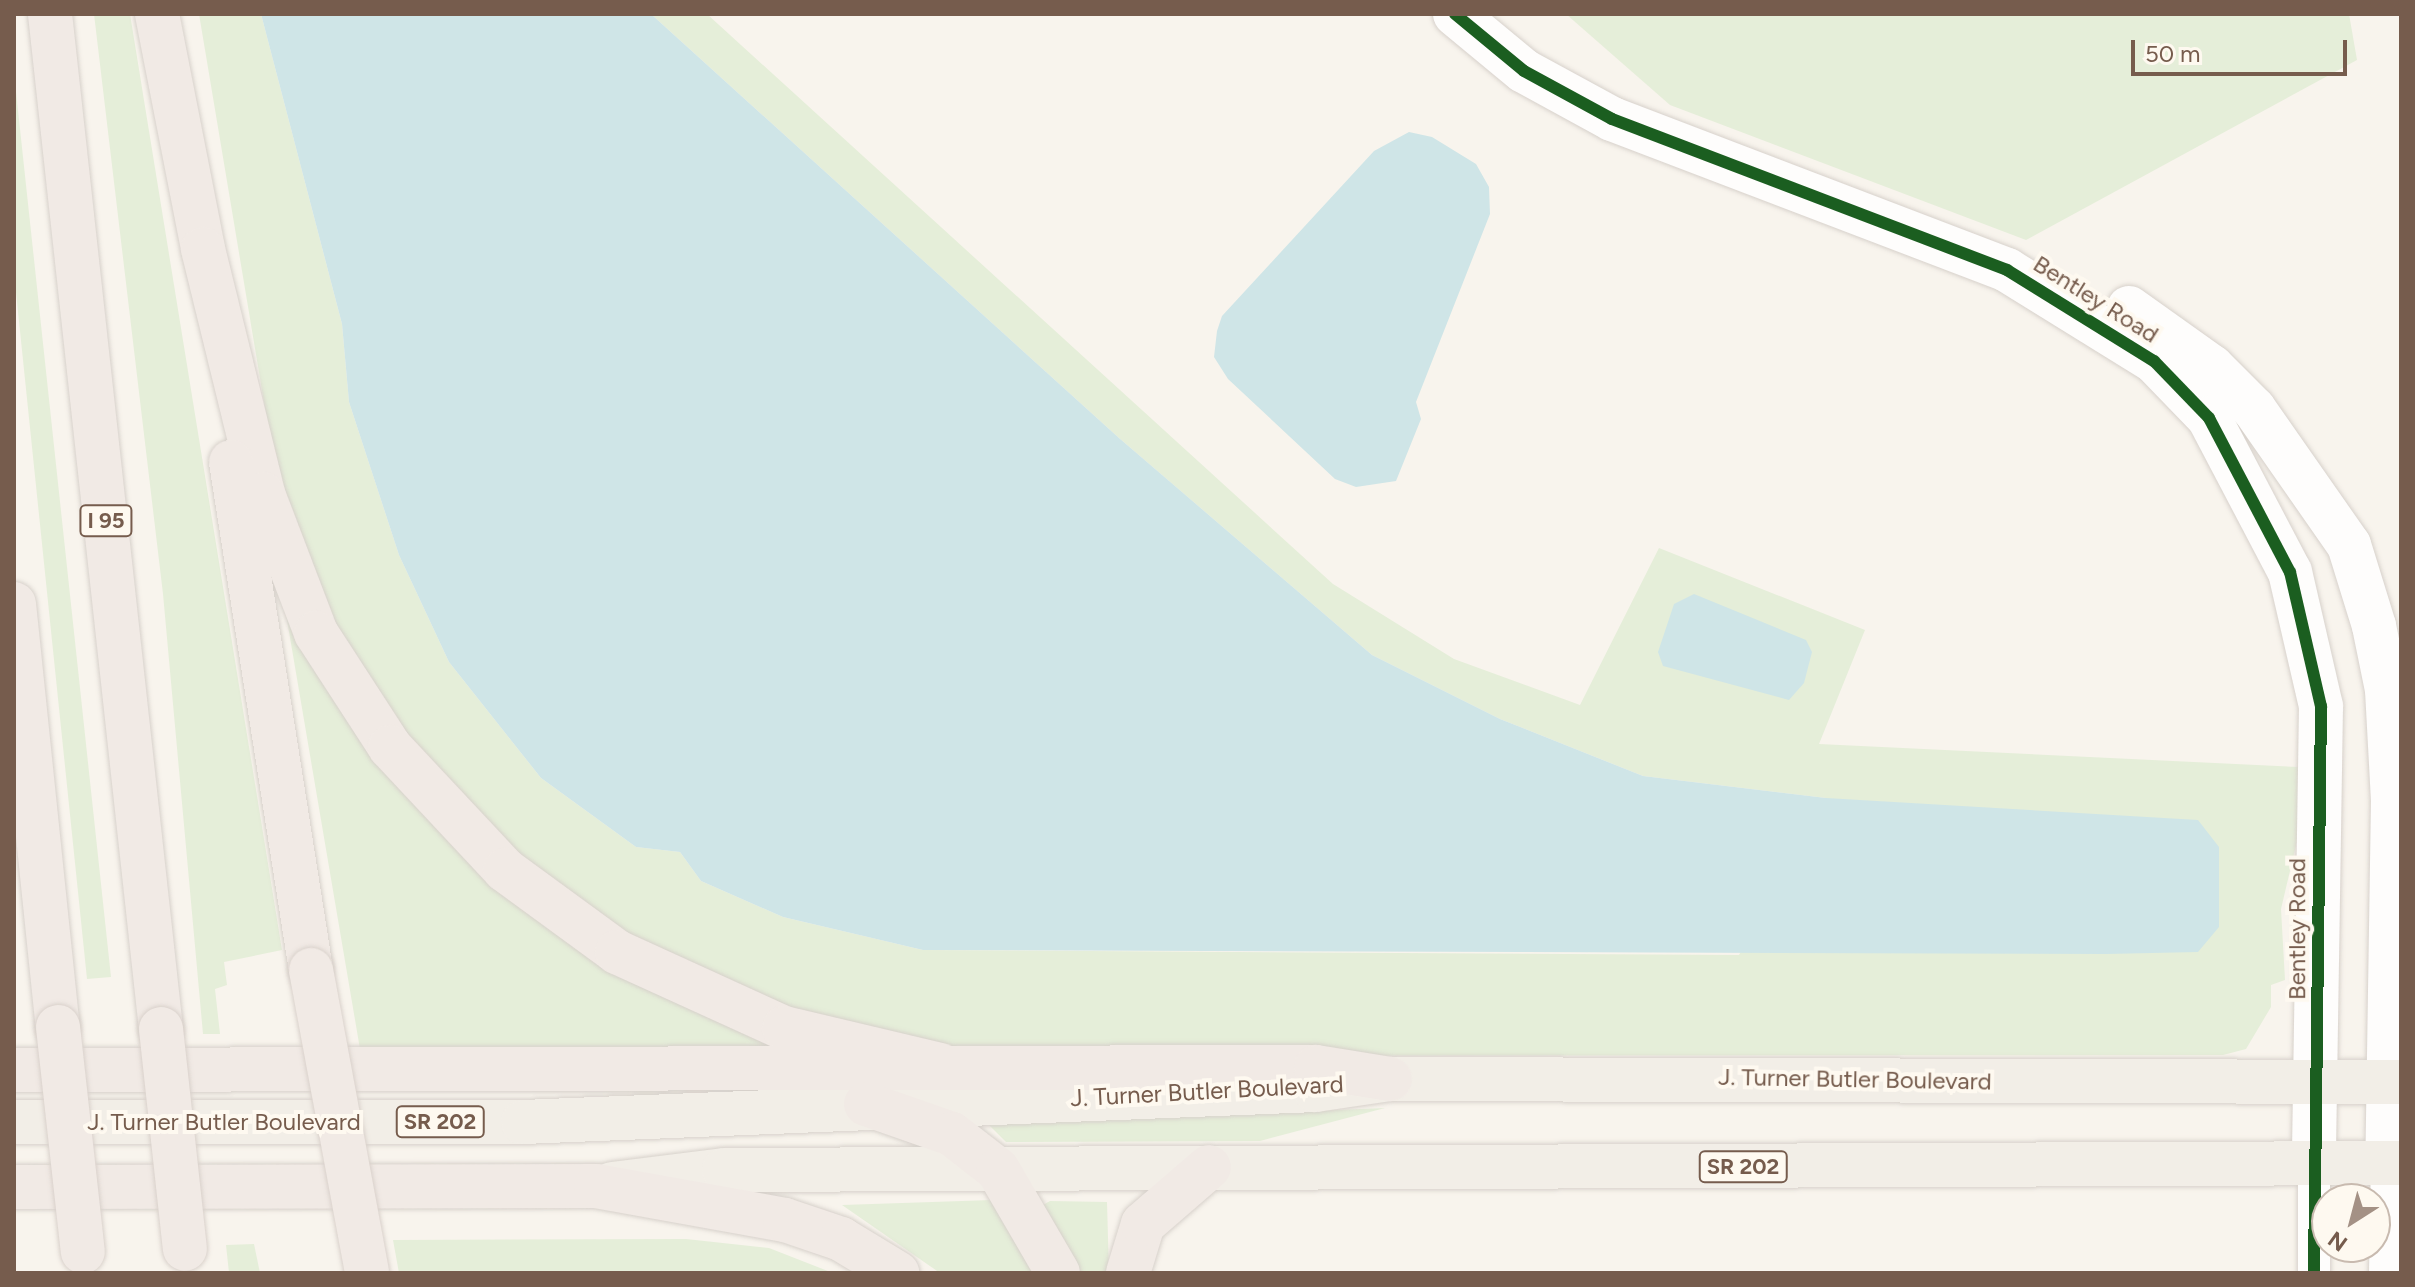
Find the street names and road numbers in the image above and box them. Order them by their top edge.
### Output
street label: Bentley Road [2028,249,2164,349]
road number: I 95 [78,503,134,539]
street label: Bentley Road [2283,858,2311,1000]
street label: J. Turner Butler Boulevard [1718,1062,1992,1096]
street label: J. Turner Butler Boulevard [1070,1069,1344,1113]
road number: SR 202 [394,1104,486,1140]
street label: J. Turner Butler Boulevard [87,1108,361,1136]
road number: SR 202 [1697,1149,1789,1185]

